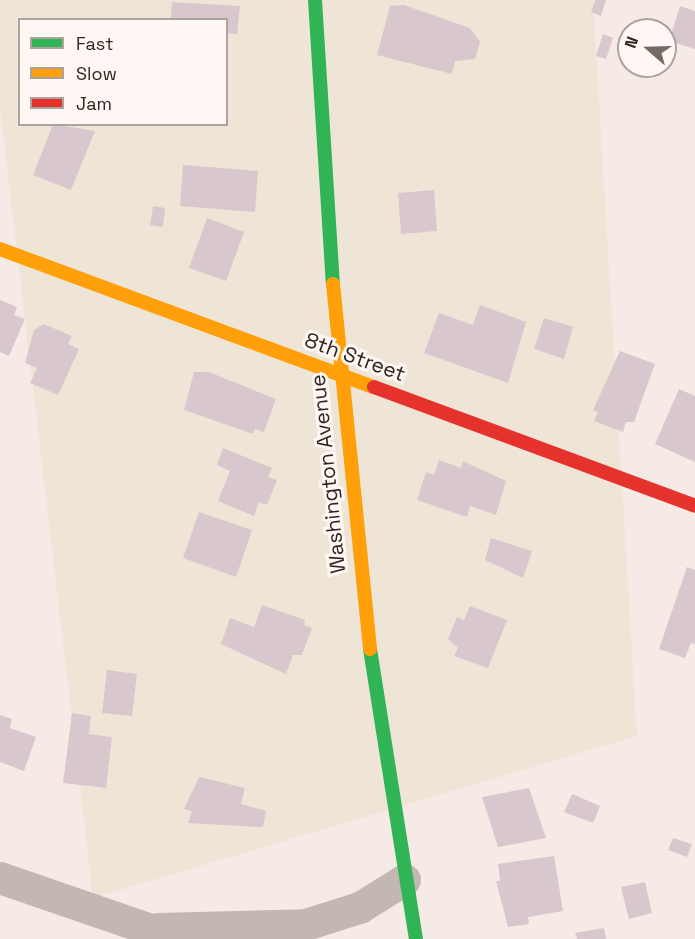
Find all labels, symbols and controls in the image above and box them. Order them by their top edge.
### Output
legend [18,18,228,126]
north arrow [617,18,677,78]
text: Fast [76,32,113,55]
text: N [620,34,643,51]
text: Slow [76,62,117,85]
text: Jam [76,92,112,115]
street label: 8th Street [301,327,409,387]
street label: Washington Avenue [305,373,351,575]

